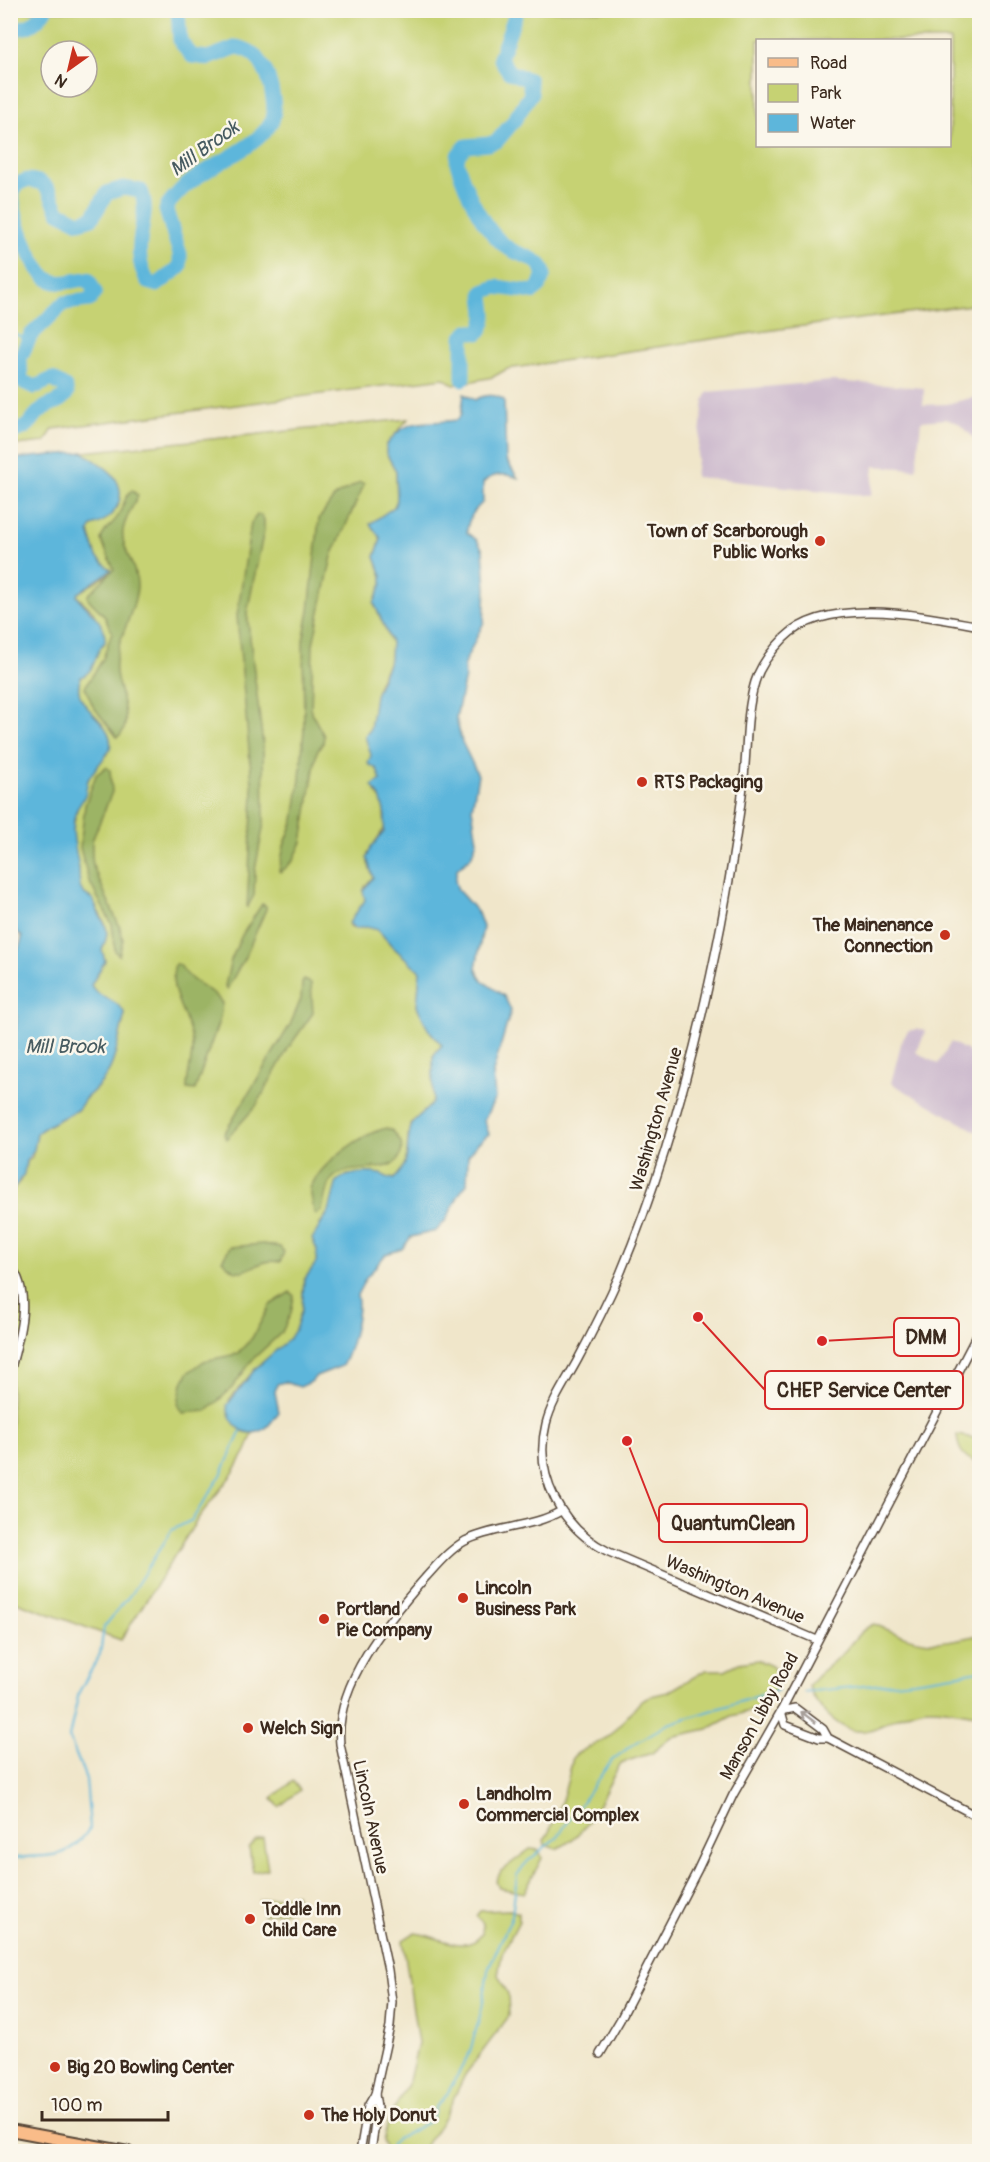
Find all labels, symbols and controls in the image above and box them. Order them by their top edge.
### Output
north arrow [39,39,99,99]
legend [756,39,951,147]
text: Road [810,52,847,75]
text: N [51,69,71,92]
text: Park [810,82,842,105]
text: Water [810,112,856,135]
water label: Mill Brook [165,114,245,182]
place label: Town of Scarborough Public Works [646,520,809,564]
marker: Town of Scarborough Public Works [813,534,827,548]
place label: RTS Packaging [654,771,763,794]
marker: RTS Packaging [635,775,649,789]
place label: The Mainenance Connection [812,914,934,958]
marker: The Mainenance Connection [938,928,952,942]
water label: Mill Brook [25,1034,107,1059]
street label: Washington Avenue [625,1044,688,1194]
callout: DMM [894,1318,959,1356]
text: DMM [905,1325,947,1350]
callout: CHEP Service Center [765,1371,963,1409]
text: CHEP Service Center [777,1378,952,1403]
callout: QuantumClean [659,1504,807,1542]
text: QuantumClean [671,1511,795,1536]
street label: Washington Avenue [662,1550,808,1629]
place label: Lincoln Business Park [475,1577,576,1621]
marker: Lincoln Business Park [456,1591,470,1605]
place label: Portland Pie Company [336,1598,432,1642]
marker: Portland Pie Company [317,1612,331,1626]
street label: Manson Libby Road [715,1649,804,1784]
one-way arrow [800,1710,816,1723]
place label: Welch Sign [260,1717,343,1740]
marker: Welch Sign [241,1721,255,1735]
street label: Lincoln Avenue [347,1758,394,1876]
place label: Landholm Commercial Complex [476,1783,639,1827]
marker: Landholm Commercial Complex [457,1797,471,1811]
place label: Toddle Inn Child Care [261,1898,341,1942]
marker: Toddle Inn Child Care [243,1912,257,1926]
place label: Big 20 Bowling Center [67,2056,235,2079]
marker: Big 20 Bowling Center [48,2060,62,2074]
scale bar [42,2084,168,2122]
text: 100 m [51,2094,103,2117]
place label: The Holy Donut [320,2104,437,2127]
marker: The Holy Donut [302,2108,316,2122]

